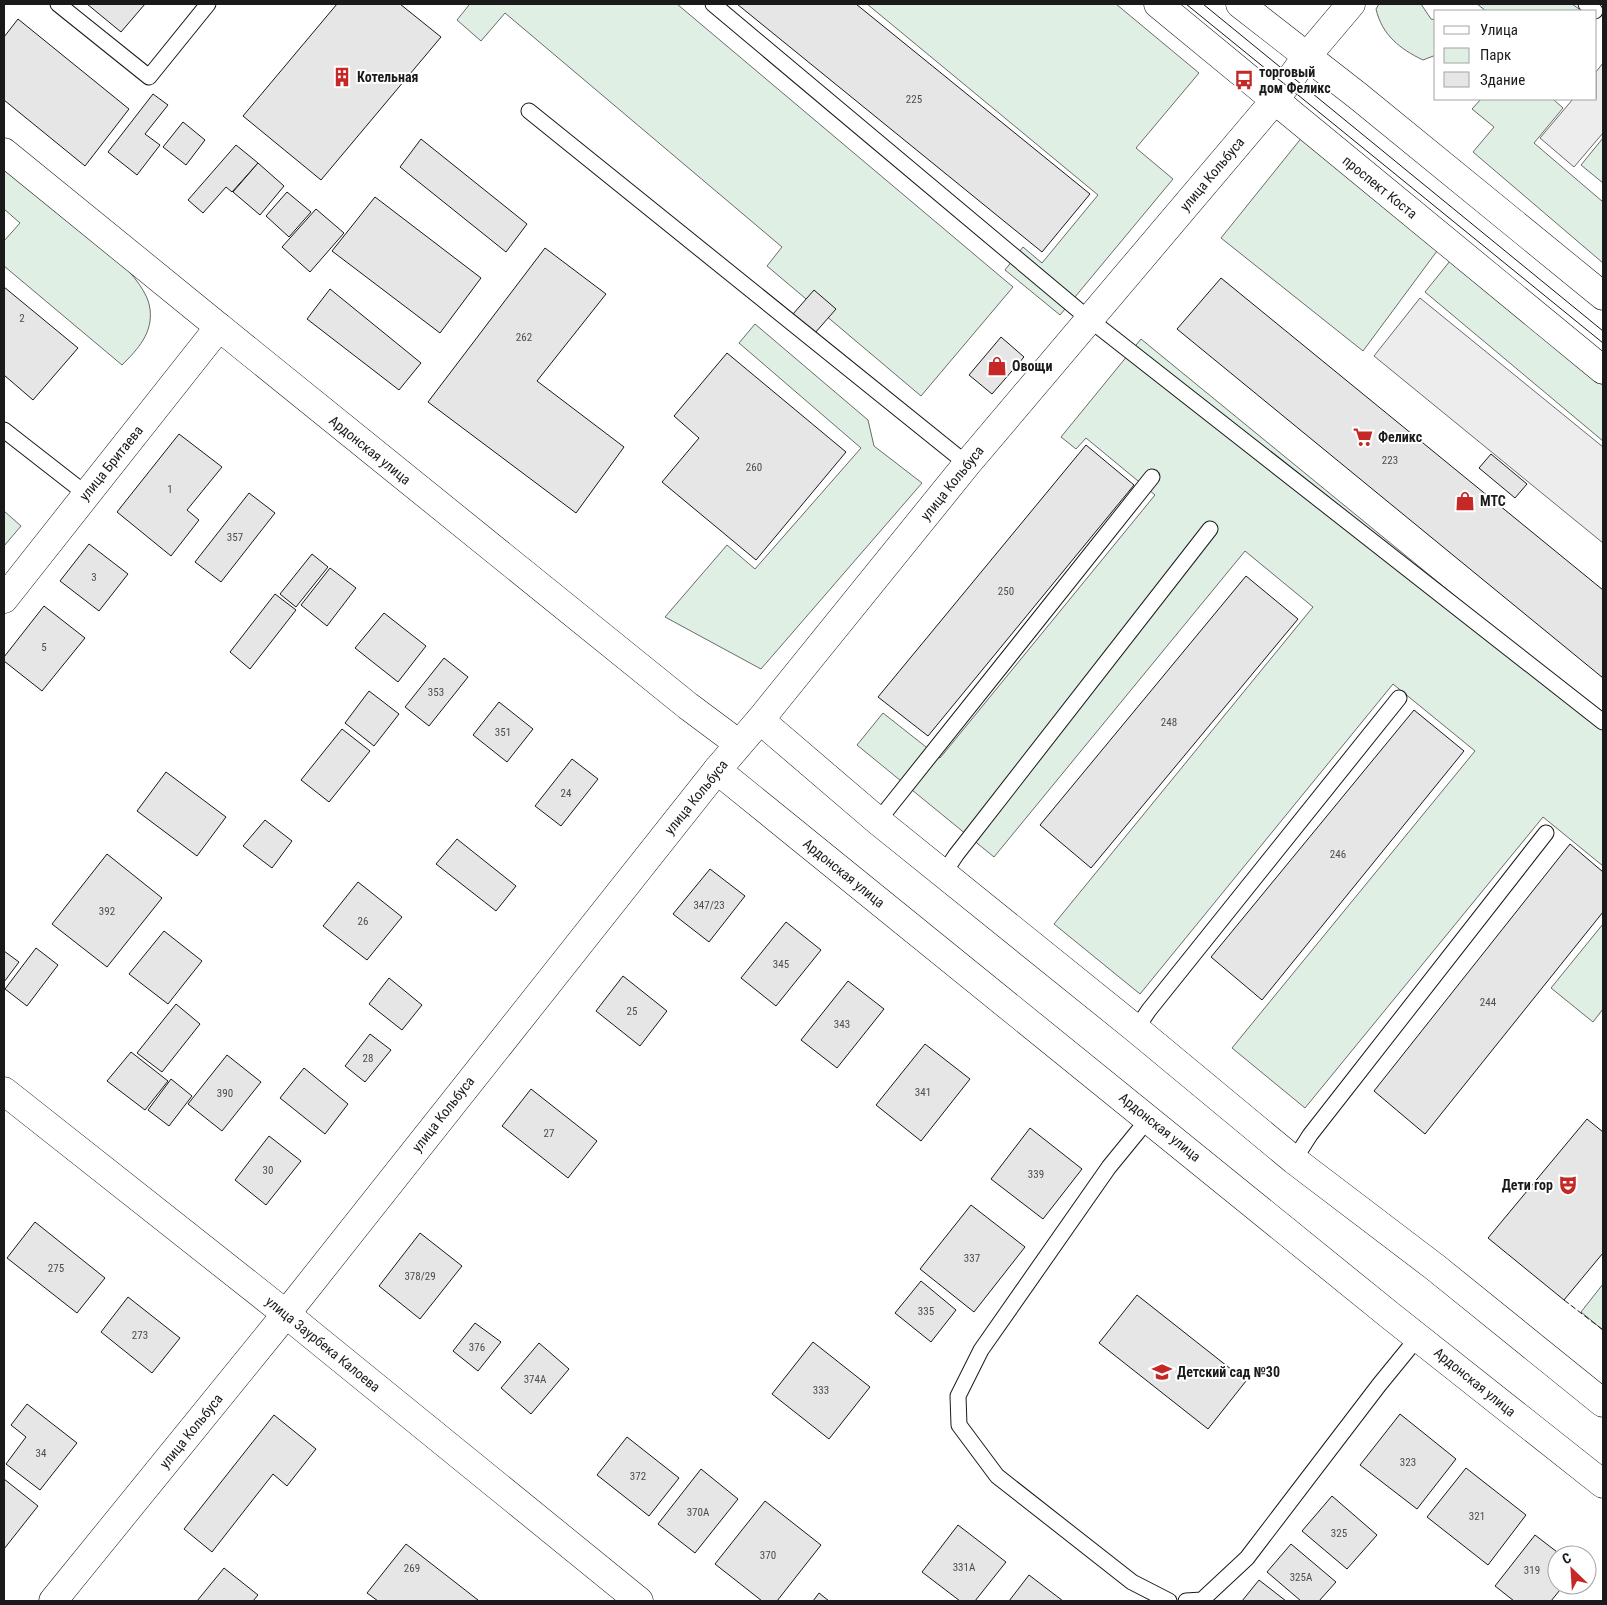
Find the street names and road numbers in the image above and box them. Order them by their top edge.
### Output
street label: улица Кольбуса [1177,134,1247,214]
street label: проспект Коста [1340,152,1420,222]
street label: Ардонская улица [326,412,414,488]
street label: улица Бритаева [76,422,146,504]
street label: улица Кольбуса [917,443,987,523]
street label: улица Кольбуса [661,757,731,837]
street label: Ардонская улица [800,835,888,911]
street label: улица Кольбуса [409,1073,477,1155]
street label: Ардонская улица [1116,1089,1204,1165]
street label: улица Заурбека Калоева [263,1293,383,1395]
street label: Ардонская улица [1431,1344,1519,1420]
street label: улица Кольбуса [156,1391,226,1471]

